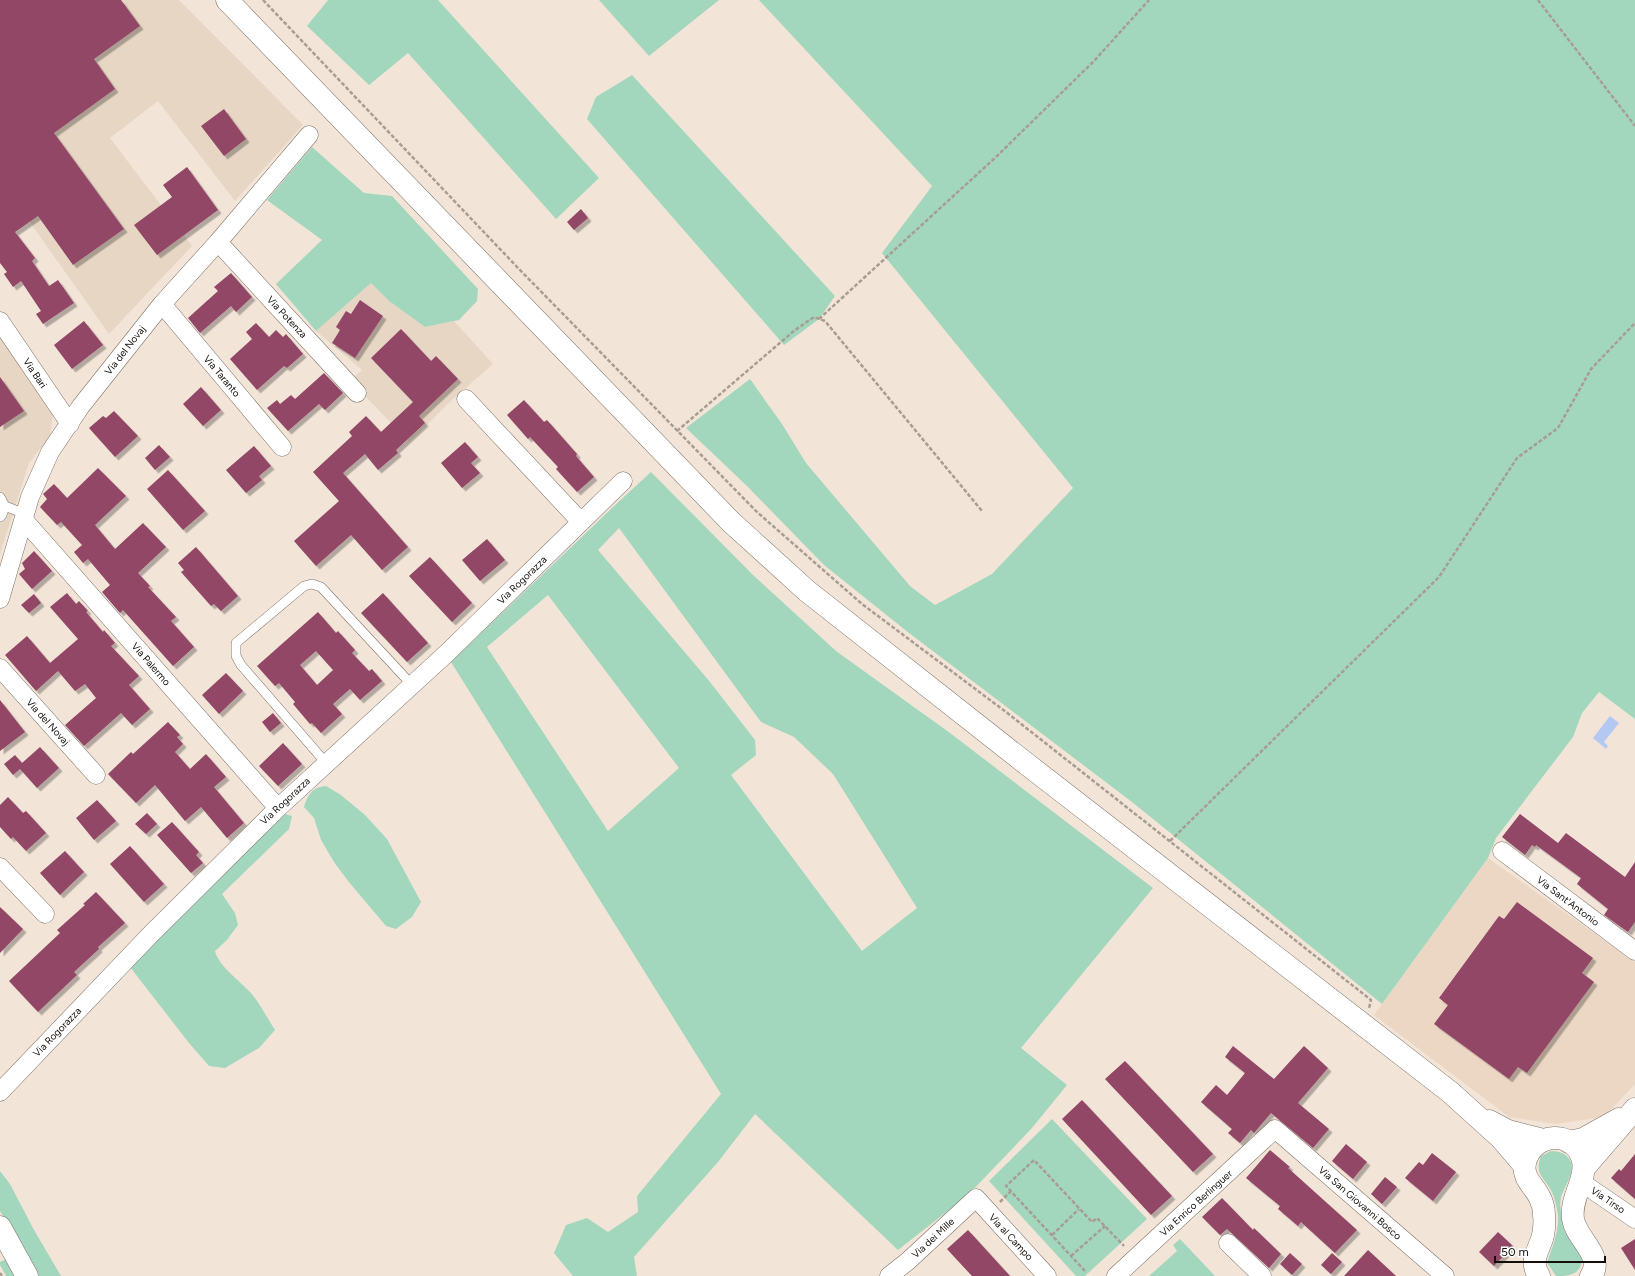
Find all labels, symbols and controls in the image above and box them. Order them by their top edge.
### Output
street label: Via Potenza [264,293,310,341]
street label: Via del Novaj [102,322,149,377]
street label: Via Taranto [201,352,243,400]
street label: Via Bari [20,355,50,391]
street label: Via Rogorazza [494,553,550,607]
street label: Via Palermo [129,640,173,688]
street label: Via del Novaj [23,696,73,749]
street label: Via Rogorazza [257,774,313,828]
street label: Via Sant'Antonio [1534,873,1602,929]
street label: Via Rogorazza [30,1004,84,1060]
street label: Via San Giovanni Bosco [1316,1163,1404,1243]
street label: Via Enrico Berlinguer [1157,1167,1235,1239]
street label: Via Tirso [1588,1184,1628,1216]
street label: Via al Campo [986,1211,1036,1263]
street label: Via dei Mille [909,1215,957,1261]
scale bar [1495,1238,1605,1264]
text: 50 m [1501,1245,1529,1259]

